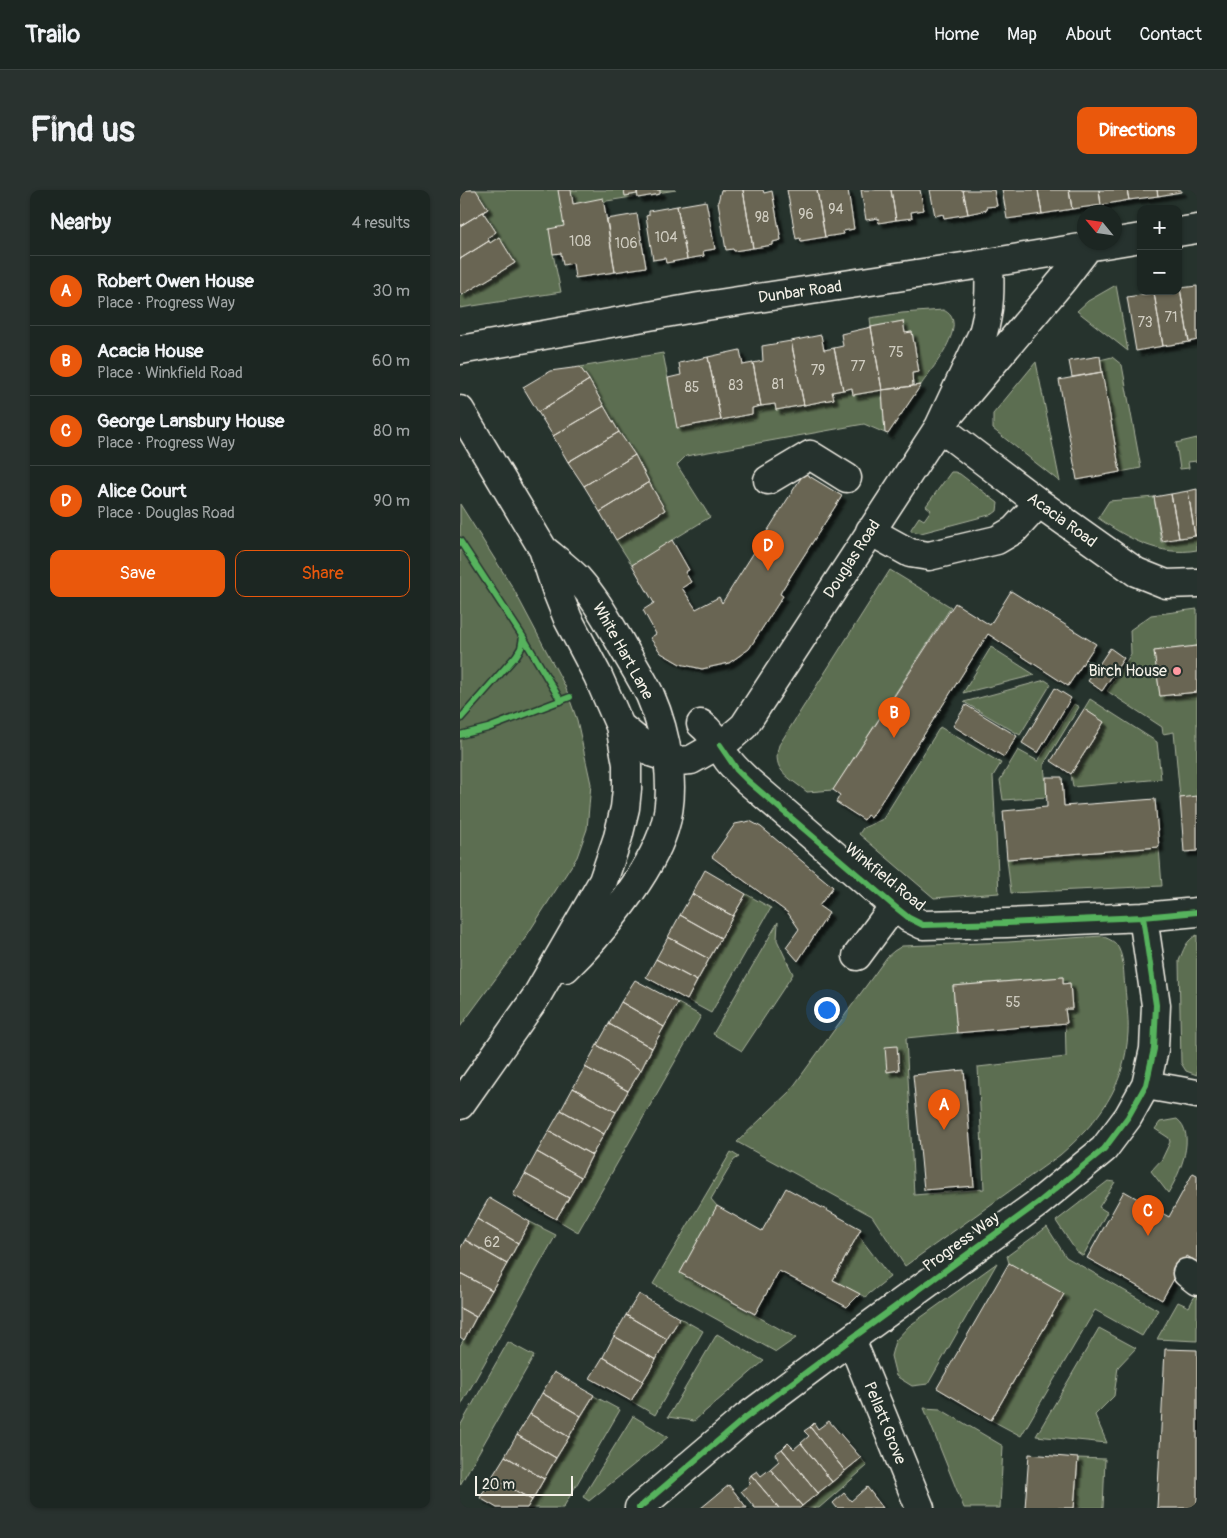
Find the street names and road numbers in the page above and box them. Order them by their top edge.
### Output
street label: Dunbar Road [757,276,843,308]
street label: Acacia Road [1023,488,1101,552]
street label: Douglas Road [819,516,885,602]
street label: White Hart Lane [588,599,658,703]
street label: Winkfield Road [841,839,929,915]
street label: Progress Way [919,1208,1003,1276]
street label: Pellatt Grove [859,1379,911,1467]

